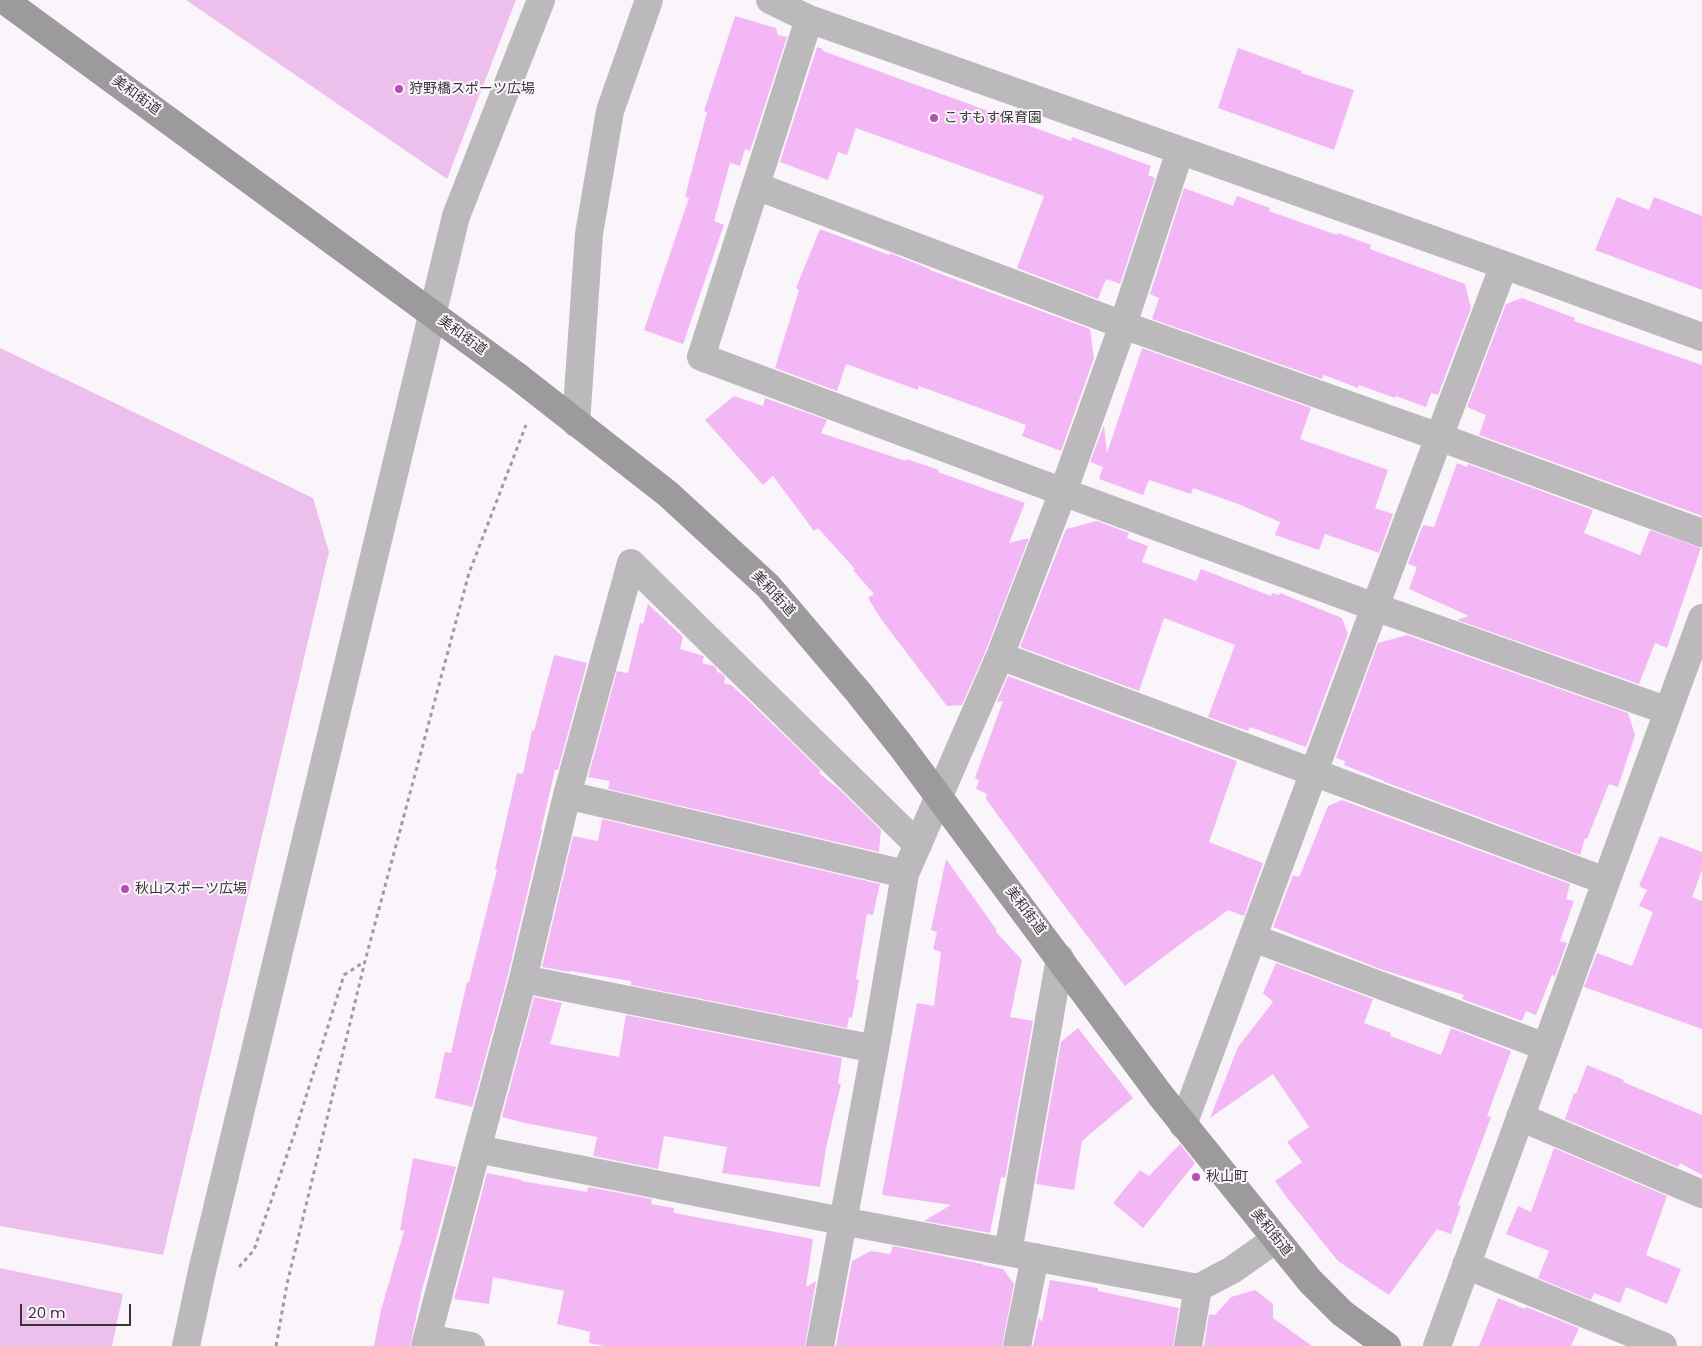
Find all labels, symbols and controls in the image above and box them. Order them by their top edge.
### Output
street label: 美和街道 [108,73,164,119]
place label: 狩野橋スポーツ広場 [409,81,535,97]
marker: 狩野橋スポーツ広場 [393,83,405,95]
place label: こすもす保育園 [944,110,1042,126]
marker: こすもす保育園 [928,112,940,124]
street label: 美和街道 [434,313,490,359]
street label: 美和街道 [748,568,798,620]
place label: 秋山スポーツ広場 [135,881,247,897]
marker: 秋山スポーツ広場 [119,883,131,895]
street label: 美和街道 [1001,884,1049,938]
place label: 秋山町 [1206,1169,1248,1185]
marker: 秋山町 [1190,1171,1202,1183]
street label: 美和街道 [1247,1206,1295,1260]
scale bar [22,1294,134,1326]
text: 20 m [28,1302,66,1323]

